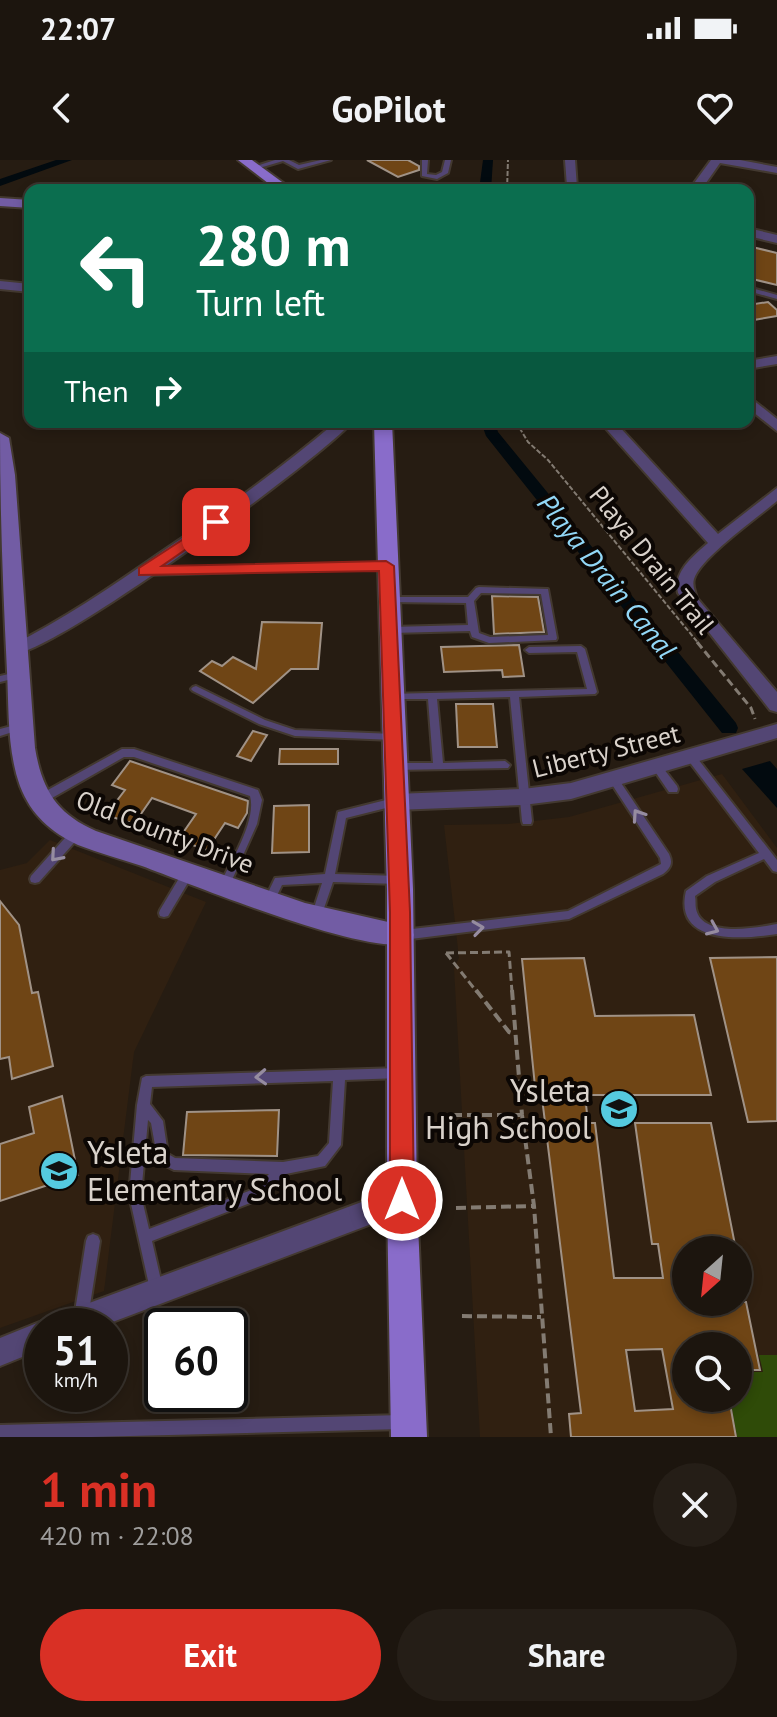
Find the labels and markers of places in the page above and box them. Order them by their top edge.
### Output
pin [182,488,250,556]
place label: Ysleta High School [425,1069,592,1148]
school or university icon: Ysleta High School [598,1088,640,1130]
place label: Ysleta Elementary School [87,1131,343,1210]
school or university icon: Ysleta Elementary School [38,1150,80,1192]

